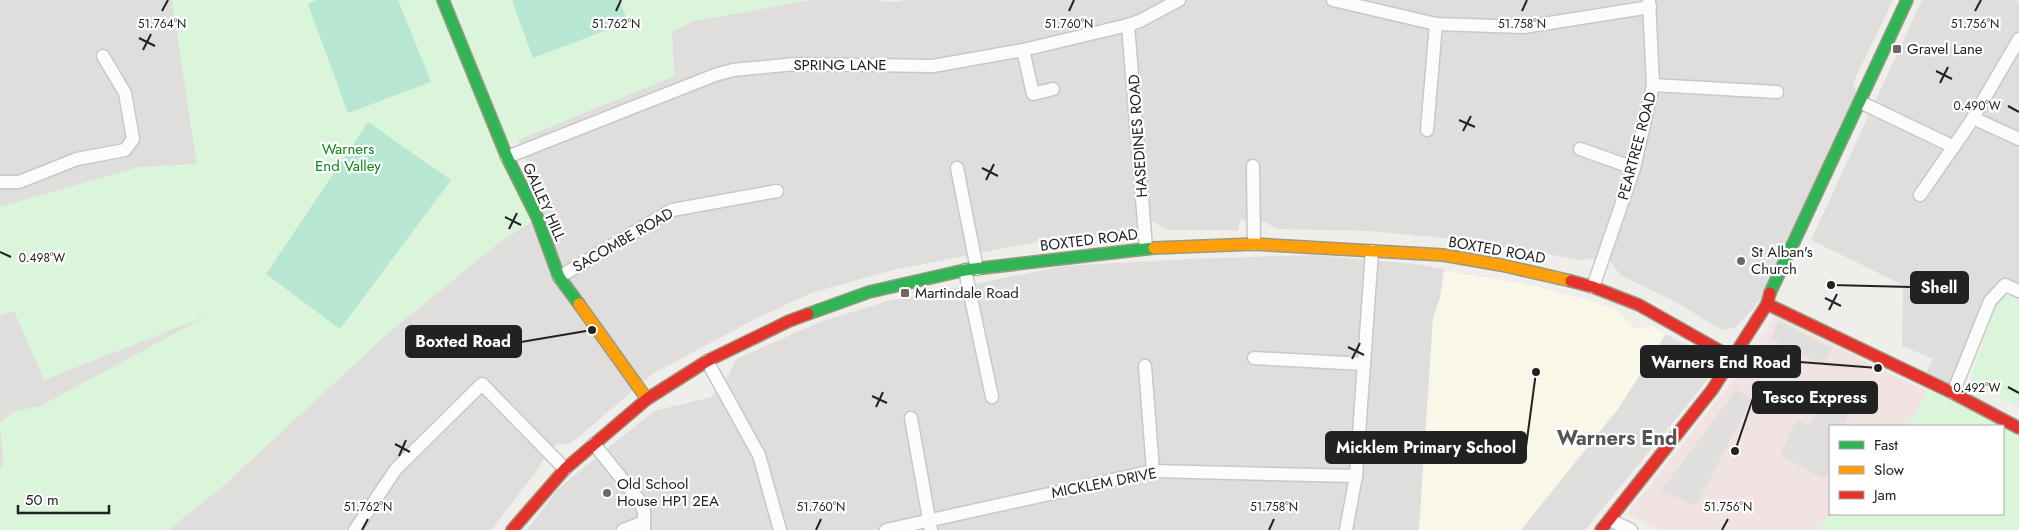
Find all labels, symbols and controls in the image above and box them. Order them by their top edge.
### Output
text: 51.764°N [138,15,186,33]
text: 51.762°N [592,15,640,33]
text: 51.760°N [1045,15,1093,33]
text: 51.758°N [1498,15,1546,33]
text: 51.756°N [1951,15,1999,33]
place label: Gravel Lane [1907,38,1983,60]
marker: Gravel Lane [1891,43,1903,55]
street label: SPRING LANE [793,54,887,76]
street label: HASEDINES ROAD [1123,74,1153,198]
street label: PEARTREE ROAD [1612,90,1662,202]
text: 0.490°W [1953,97,2001,115]
park label: Warners End Valley [315,138,381,177]
street label: GALLEY HILL [517,159,571,245]
street label: SACOMBE ROAD [569,202,677,278]
street label: BOXTED ROAD [1039,223,1139,257]
street label: BOXTED ROAD [1447,231,1547,269]
place label: St Alban's Church [1751,241,1813,280]
text: 0.498°W [19,249,65,267]
marker: St Alban's Church [1735,255,1747,267]
callout: Shell [1911,272,1968,303]
text: Shell [1921,276,1957,299]
place label: Martindale Road [915,282,1019,304]
marker: Martindale Road [899,287,911,299]
callout: Boxted Road [406,326,521,357]
text: Boxted Road [415,330,511,353]
callout: Warners End Road [1641,346,1800,377]
text: Warners End Road [1651,351,1791,374]
text: 0.492°W [1954,379,2000,397]
callout: Tesco Express [1753,382,1877,413]
text: Tesco Express [1763,386,1867,409]
district label: Warners End [1557,424,1677,453]
legend [1829,425,2004,515]
callout: Micklem Primary School [1326,432,1526,463]
text: Fast [1874,434,1898,456]
text: Micklem Primary School [1336,436,1516,459]
text: Slow [1874,459,1905,481]
street label: MICKLEM DRIVE [1050,462,1158,504]
place label: Old School House HP1 2EA [617,473,719,512]
scale bar [18,482,109,514]
text: Jam [1872,484,1897,506]
marker: Old School House HP1 2EA [601,487,613,499]
text: 50 m [25,489,59,511]
text: 51.762°N [344,498,392,516]
text: 51.760°N [797,498,845,516]
text: 51.758°N [1250,498,1298,516]
text: 51.756°N [1704,498,1752,516]

